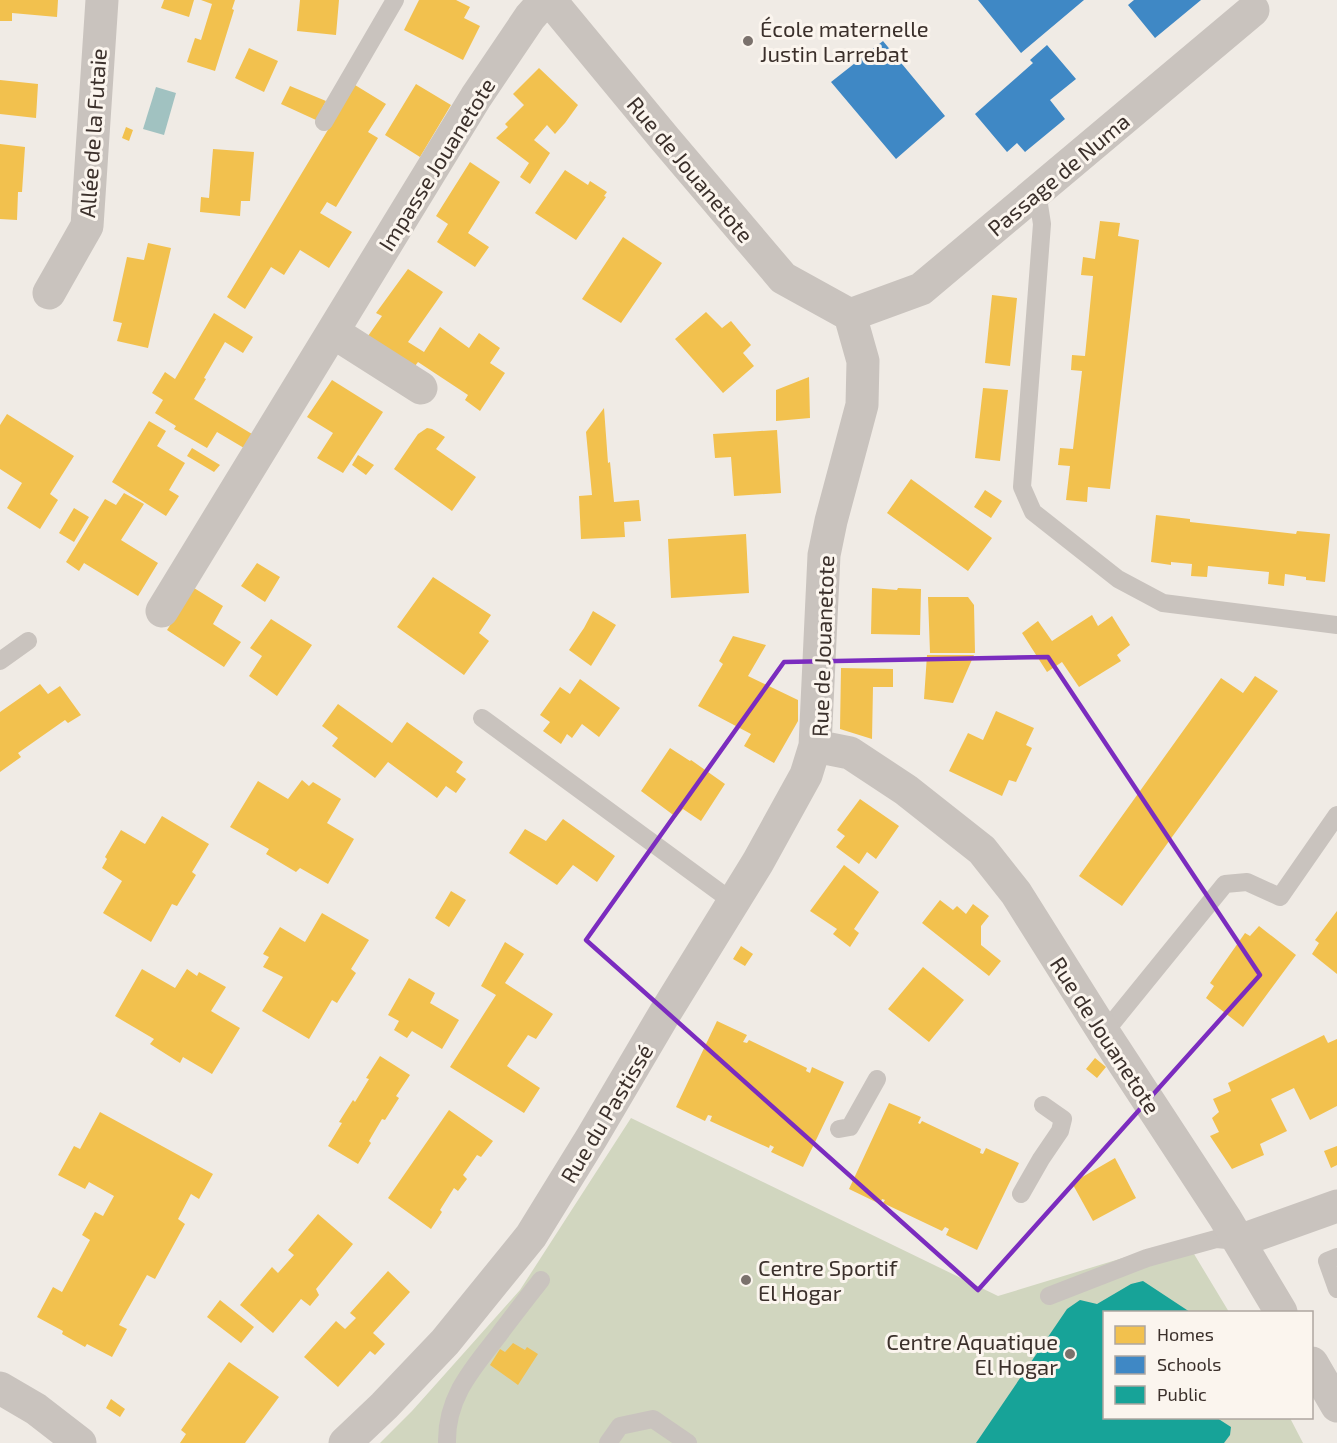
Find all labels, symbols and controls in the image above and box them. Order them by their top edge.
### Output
place label: École maternelle Justin Larrebat [760,15,929,66]
marker: École maternelle Justin Larrebat [741,34,755,48]
street label: Allée de la Futaie [73,47,111,219]
street label: Impasse Jouanetote [372,73,500,255]
street label: Rue de Jouanetote [623,91,759,247]
street label: Passage de Numa [982,107,1134,241]
street label: Rue de Jouanetote [806,555,838,737]
street label: Rue de Jouanetote [1046,952,1166,1118]
street label: Rue du Pastissé [554,1039,658,1187]
place label: Centre Sportif El Hogar [758,1254,898,1305]
marker: Centre Sportif El Hogar [739,1273,753,1287]
legend [1103,1311,1313,1419]
text: Homes [1157,1323,1214,1345]
place label: Centre Aquatique El Hogar [886,1328,1058,1379]
marker: Centre Aquatique El Hogar [1063,1347,1077,1361]
text: Schools [1157,1353,1221,1375]
text: Public [1157,1383,1207,1405]

